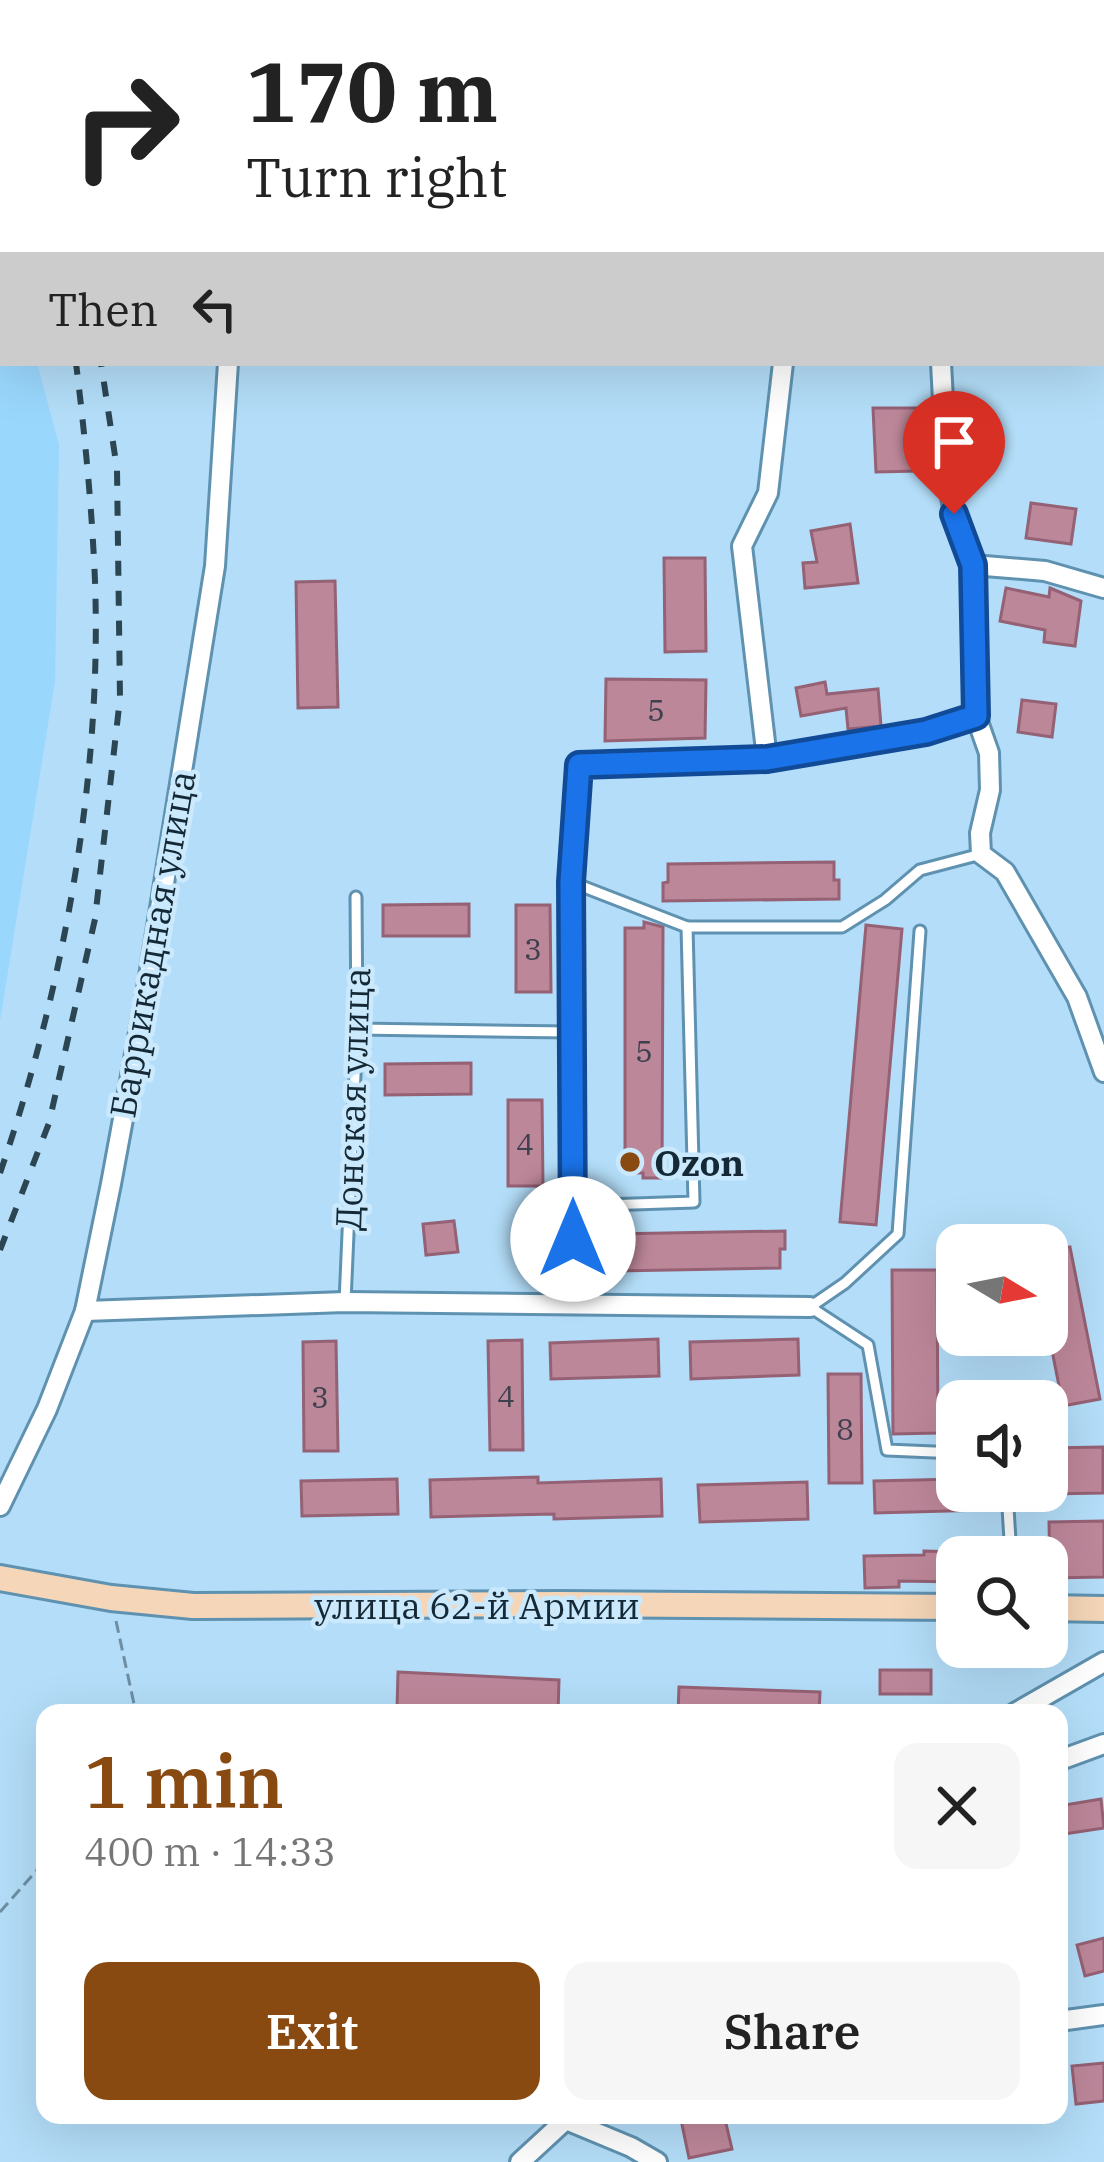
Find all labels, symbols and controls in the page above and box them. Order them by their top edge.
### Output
text: 170 m [246,36,498,145]
icon: right [48,48,204,204]
text: Turn right [246,142,508,212]
icon: left [182,276,248,342]
text: Then [48,280,158,338]
pin [903,391,1005,514]
icon: arrive [921,409,987,475]
house number: 5 [647,690,665,729]
street label: Баррикадная улица [98,767,206,1121]
house number: 3 [524,929,542,968]
street label: Донская улица [324,967,380,1231]
house number: 5 [635,1031,653,1070]
house number: 4 [516,1124,534,1163]
place label: Ozon [654,1139,744,1186]
marker: Ozon [617,1149,643,1175]
position arrow [510,1176,636,1302]
north arrow [936,1224,1068,1356]
map controls [936,1224,1068,1668]
house number: 4 [497,1376,515,1415]
house number: 3 [311,1377,329,1416]
button: sound [936,1380,1068,1512]
house number: 8 [836,1409,854,1448]
button: search [936,1536,1068,1668]
street label: улица 62-й Армии [314,1582,640,1629]
text: 1 min [84,1734,284,1828]
button: close [894,1743,1020,1869]
text: 400 m · 14:33 [84,1826,336,1877]
button: Exit [84,1962,540,2100]
button: Share [564,1962,1020,2100]

